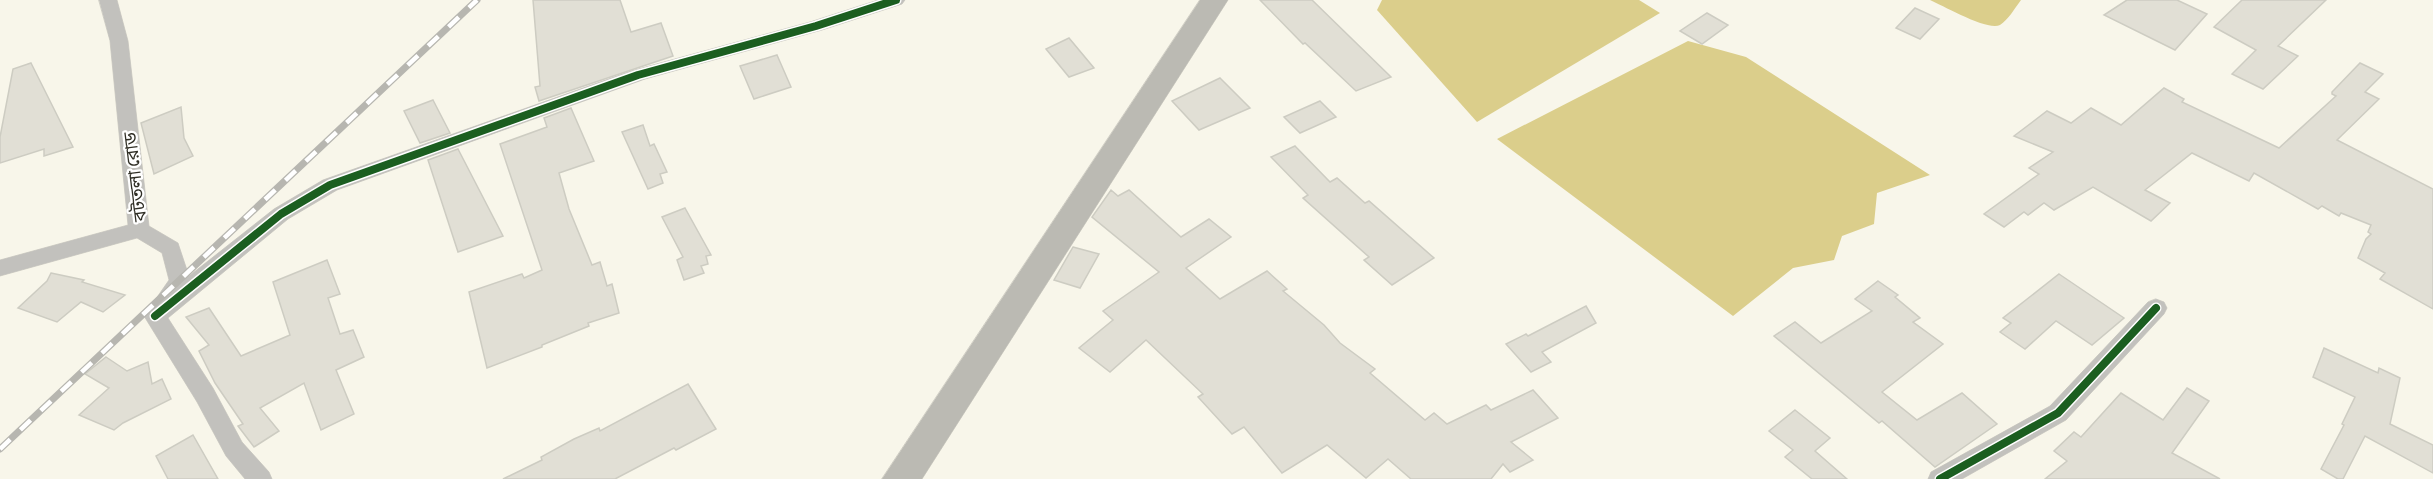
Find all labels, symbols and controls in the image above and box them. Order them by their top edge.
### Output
street label: বটতলা রোড [117,131,151,224]

